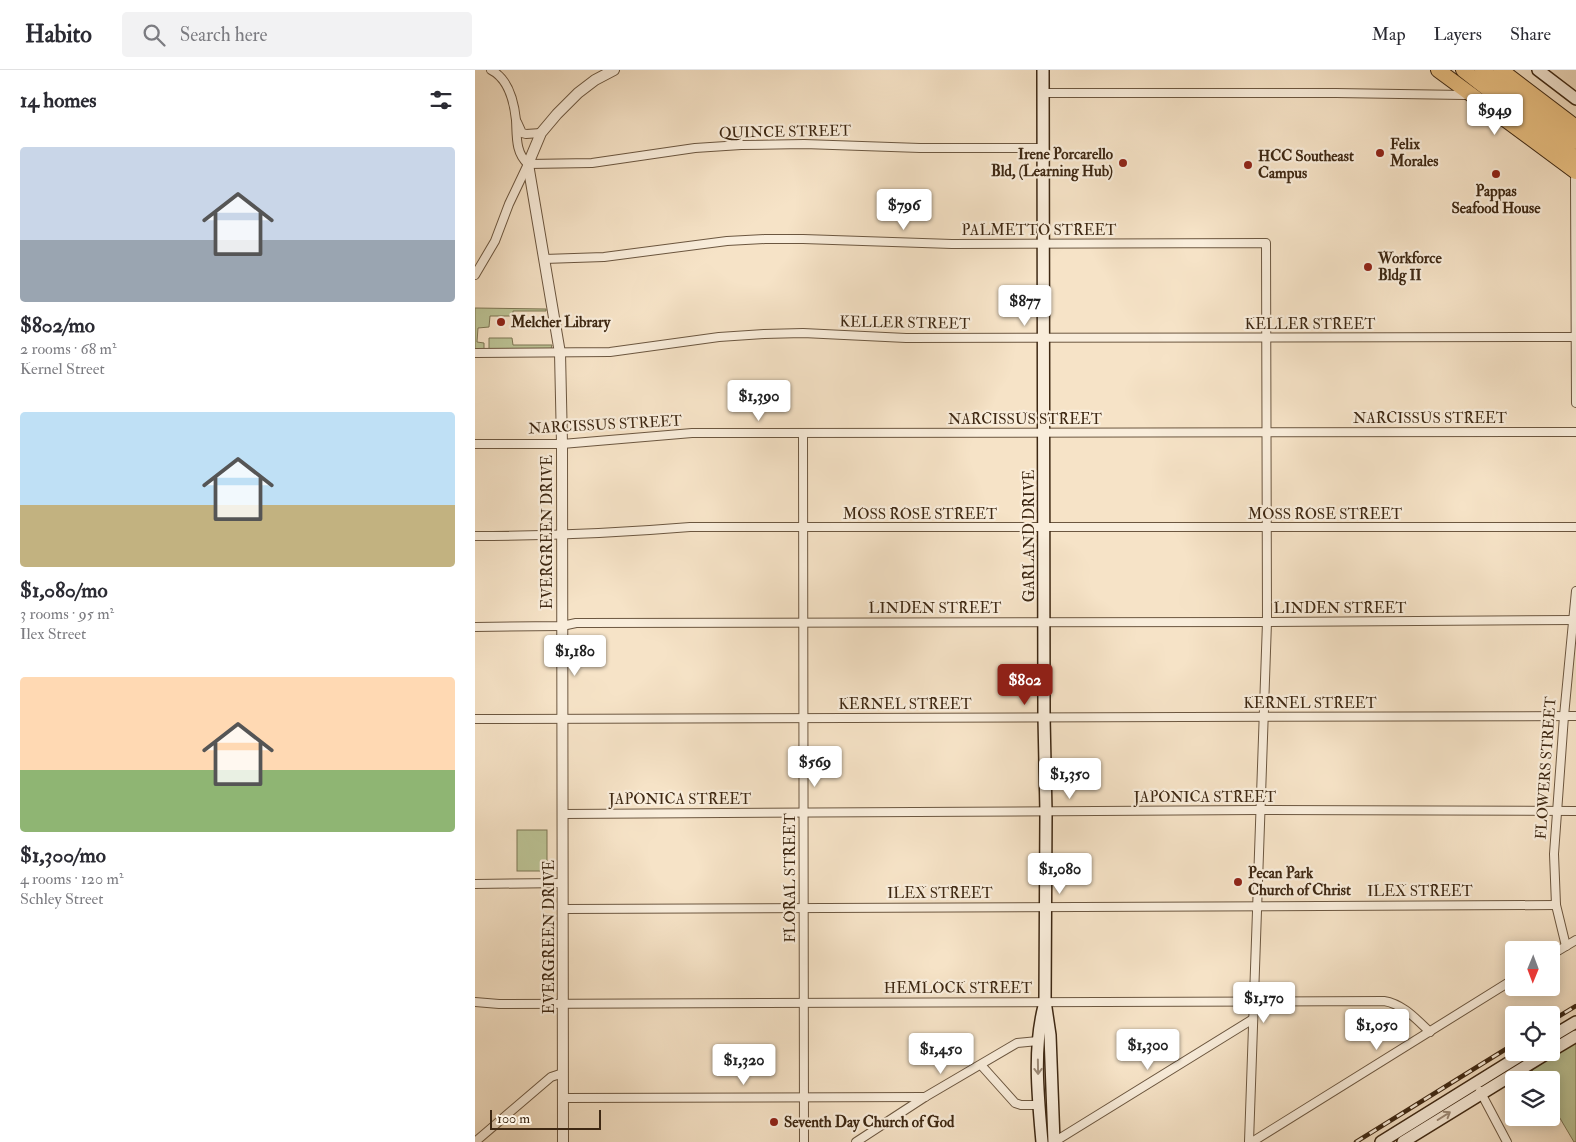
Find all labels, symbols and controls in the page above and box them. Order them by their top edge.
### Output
search box [122,12,472,57]
text: Habito [25,19,92,50]
icon: search [140,21,168,49]
text: Search here [180,23,268,47]
text: Map [1372,23,1406,46]
text: Layers [1434,23,1482,46]
text: Share [1510,23,1551,46]
icon: filters [427,86,455,114]
text: 14 homes [20,87,97,114]
pin: $949 [1465,93,1525,136]
text: $949 [1478,100,1512,120]
street label: QUINCE STREET [719,121,851,143]
place label: Felix Morales [1389,135,1438,171]
place label: Irene Porcarello Bld, (Learning Hub) [991,145,1114,182]
place label: HCC Southeast Campus [1258,147,1354,184]
marker: Felix Morales [1374,147,1386,159]
marker: Irene Porcarello Bld, (Learning Hub) [1117,157,1129,169]
marker: HCC Southeast Campus [1242,159,1254,171]
marker: Pappas Seafood House [1490,168,1502,180]
icon: home [193,179,283,269]
place label: Pappas Seafood House [1451,182,1541,218]
pin: $796 [874,189,934,231]
text: $796 [888,195,920,215]
street label: PALMETTO STREET [962,221,1116,240]
place label: Workforce Bldg II [1377,249,1442,286]
marker: Workforce Bldg II [1362,261,1374,273]
pin: $877 [995,284,1055,327]
text: $877 [1009,291,1041,311]
text: $802/mo [20,312,95,339]
street label: KELLER STREET [840,312,970,334]
place label: Melcher Library [510,313,612,333]
street label: KELLER STREET [1245,315,1375,334]
marker: Melcher Library [495,316,507,328]
text: 2 rooms · 68 m² [20,339,116,359]
text: Kernel Street [20,359,105,379]
pin: $1,390 [718,380,800,422]
text: $1,390 [738,386,780,406]
street label: NARCISSUS STREET [1353,409,1507,428]
street label: NARCISSUS STREET [948,410,1102,429]
street label: NARCISSUS STREET [528,411,682,439]
icon: home [193,444,283,534]
street label: EVERGREEN DRIVE [538,455,557,609]
street label: GARLAND DRIVE [1020,470,1039,602]
street label: MOSS ROSE STREET [843,505,997,524]
street label: MOSS ROSE STREET [1248,505,1402,524]
text: $1,080/mo [20,577,108,604]
street label: LINDEN STREET [869,599,1001,618]
street label: LINDEN STREET [1274,599,1406,618]
text: 3 rooms · 95 m² [20,604,114,624]
text: Ilex Street [20,624,86,644]
pin: $1,180 [534,634,616,677]
text: $1,180 [555,641,595,661]
pin: $802 [995,664,1055,706]
text: $802 [1009,670,1041,690]
street label: KERNEL STREET [1243,694,1377,713]
street label: KERNEL STREET [838,695,972,714]
street label: FLOWERS STREET [1532,696,1560,840]
icon: home [193,709,283,799]
pin: $569 [785,746,845,788]
text: $569 [799,752,831,772]
pin: $1,350 [1029,758,1111,800]
text: $1,350 [1050,764,1090,784]
street label: JAPONICA STREET [1133,788,1276,808]
street label: JAPONICA STREET [608,790,751,810]
street label: FLORAL STREET [781,813,800,943]
text: $1,300/mo [20,842,106,869]
pin: $1,080 [1019,852,1101,895]
text: $1,080 [1039,859,1081,879]
street label: EVERGREEN DRIVE [540,860,559,1014]
place label: Pecan Park Church of Christ [1248,864,1351,900]
text: 4 rooms · 120 m² [20,869,123,889]
marker: Pecan Park Church of Christ [1232,876,1244,888]
street label: ILEX STREET [1367,882,1473,901]
street label: ILEX STREET [887,884,993,903]
text: Schley Street [20,889,103,909]
north arrow [1505,941,1560,996]
map controls [1505,941,1560,1126]
street label: HEMLOCK STREET [884,979,1032,998]
pin: $1,170 [1223,982,1305,1024]
text: $1,170 [1244,988,1284,1008]
button: locate [1505,1006,1560,1061]
pin: $1,050 [1336,1008,1418,1051]
text: $1,050 [1356,1015,1398,1035]
pin: $1,300 [1107,1028,1189,1071]
pin: $1,450 [900,1032,982,1075]
text: $1,300 [1127,1035,1169,1055]
text: $1,450 [920,1039,962,1059]
pin: $1,320 [703,1044,785,1086]
text: $1,320 [723,1050,765,1070]
one-way arrow [1033,1058,1043,1075]
button: layers [1505,1071,1560,1126]
scale bar [490,1107,601,1130]
text: 100 m [497,1110,530,1127]
one-way arrow [1437,1111,1451,1121]
place label: Seventh Day Church of God [784,1113,955,1133]
marker: Seventh Day Church of God [768,1116,780,1128]

